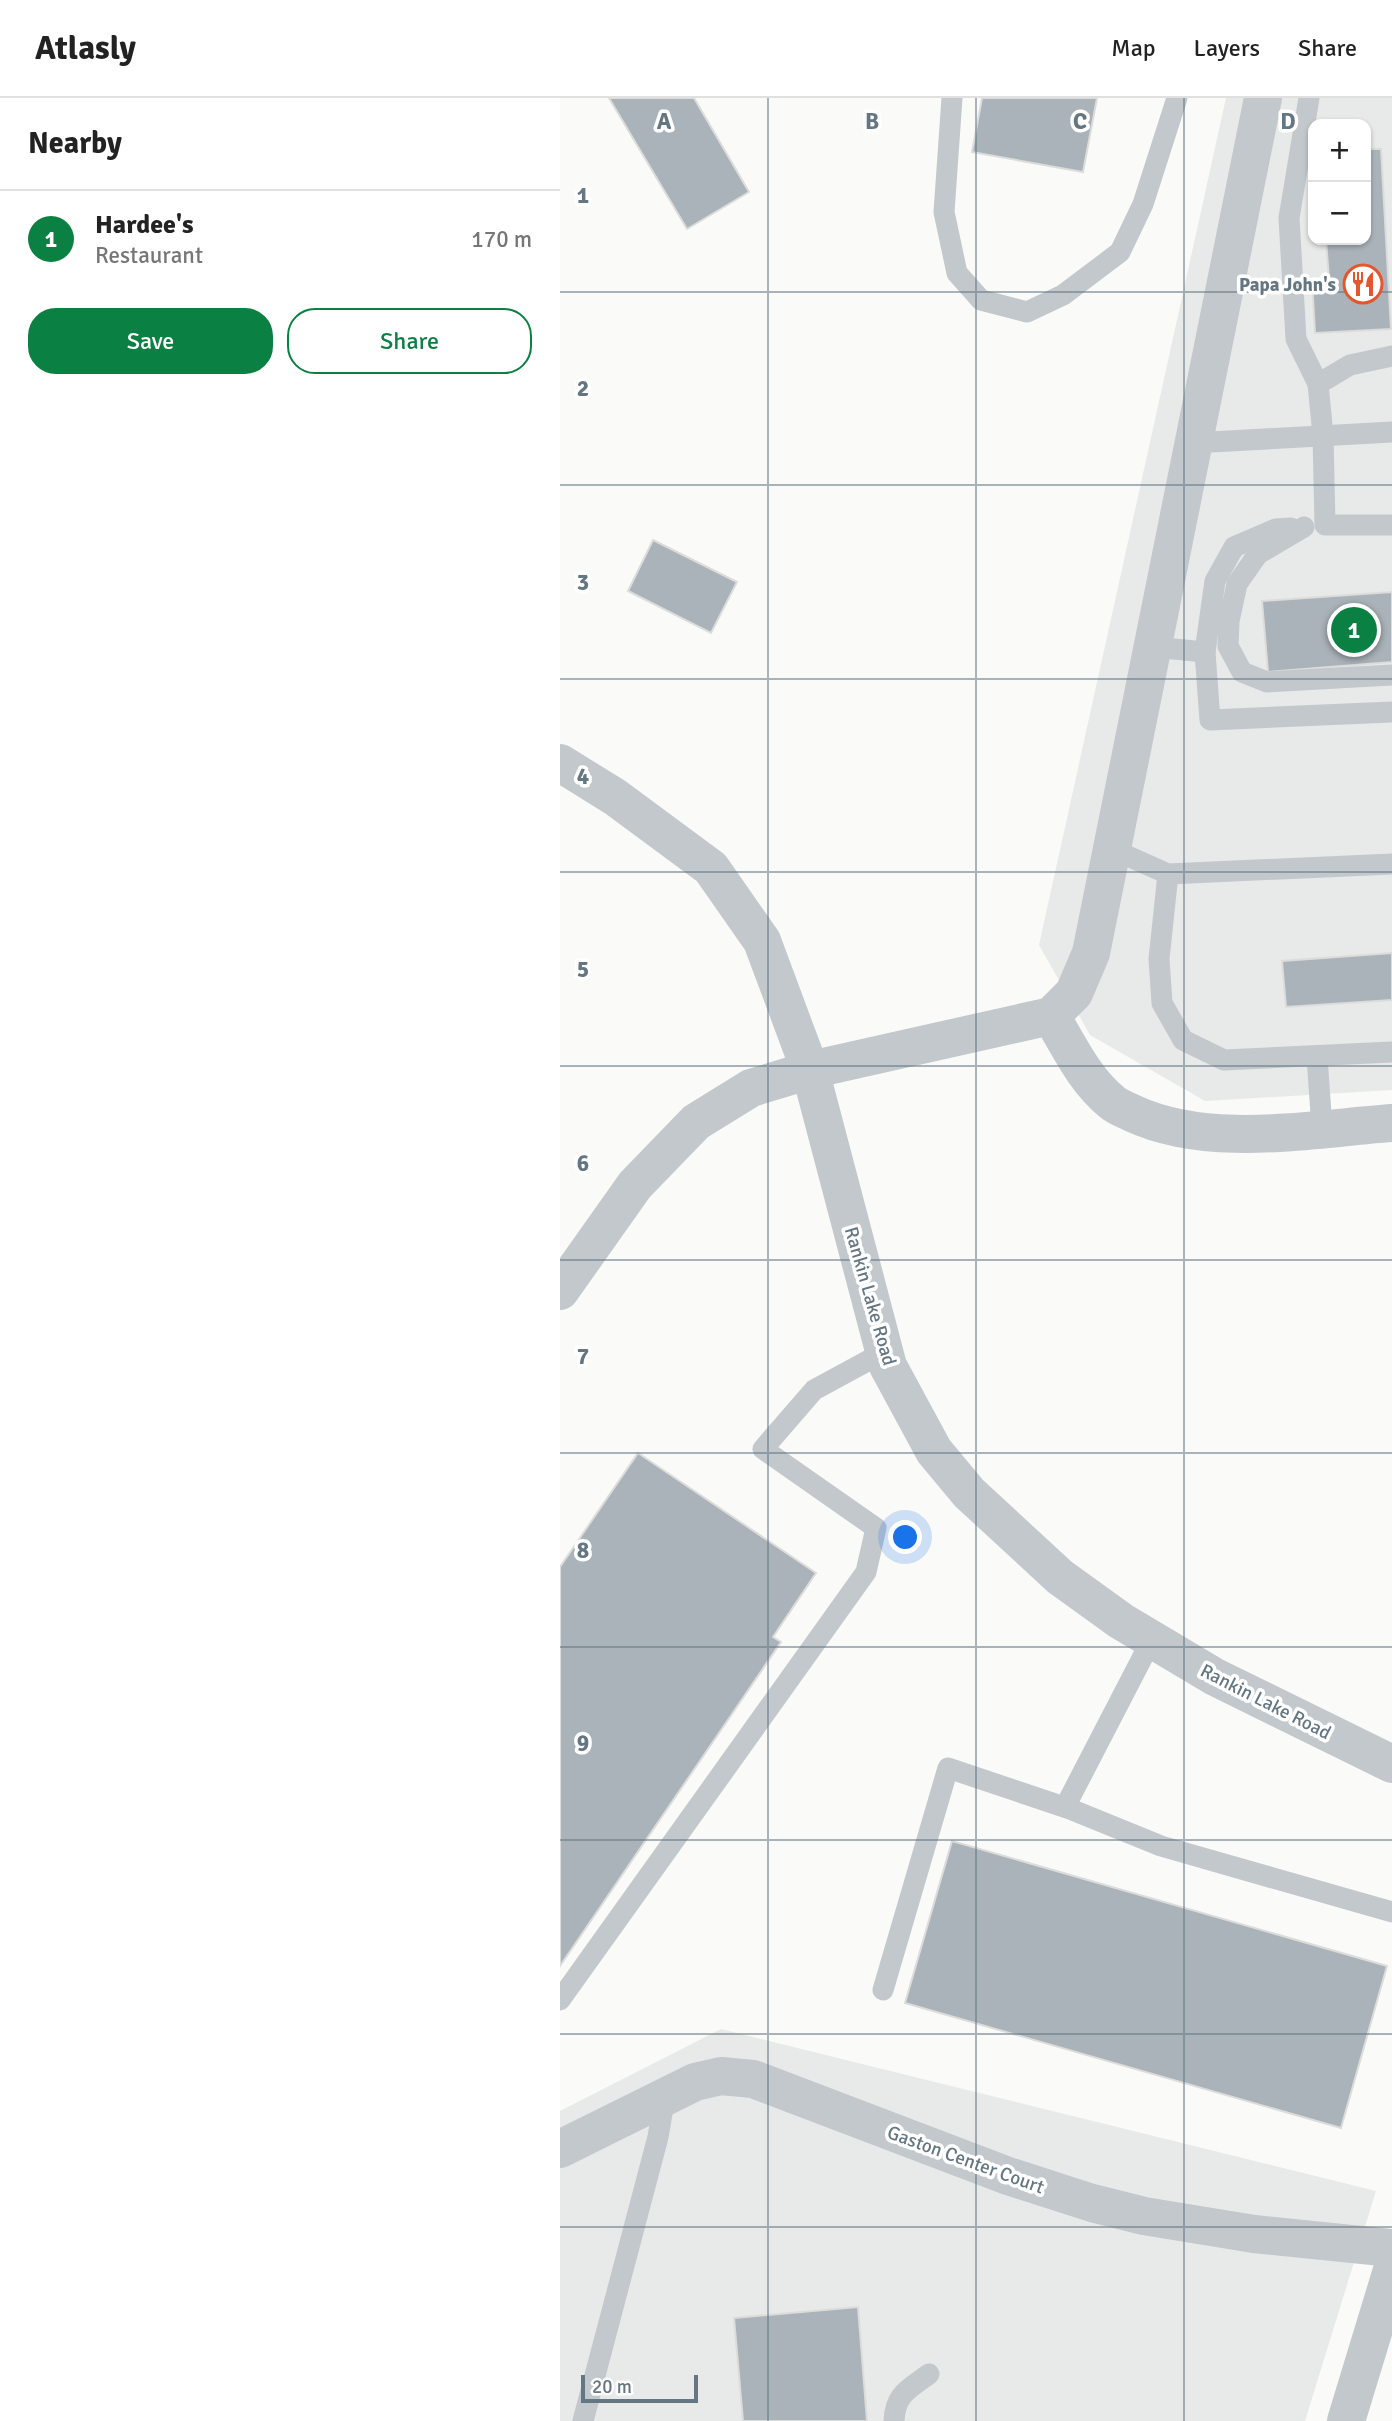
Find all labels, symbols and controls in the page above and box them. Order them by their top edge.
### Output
text: Atlasly [35,28,136,69]
text: Map [1111,33,1156,63]
text: Layers [1194,33,1260,63]
text: Share [1298,33,1357,63]
text: A [657,107,672,136]
text: B [865,107,879,136]
text: C [1073,107,1087,136]
text: D [1280,107,1296,136]
map controls [1308,119,1371,245]
button: + [1308,119,1371,182]
text: Nearby [28,125,122,162]
text: 1 [577,181,589,210]
button: − [1308,182,1371,245]
text: Hardee's [95,209,194,241]
text: 1 [45,225,57,254]
text: 170 m [471,225,532,254]
text: Restaurant [95,241,203,270]
restaurant icon: Papa John's [1342,263,1384,305]
place label: Papa John's [1239,273,1336,297]
button: Save [28,308,273,374]
button: Share [287,308,532,374]
text: 2 [577,374,589,403]
text: 3 [577,568,589,597]
pin: 1 [1331,604,1377,656]
text: 4 [577,762,589,791]
text: 5 [577,955,589,984]
text: 6 [577,1149,589,1178]
street label: Rankin Lake Road [839,1224,901,1368]
text: 7 [577,1342,589,1371]
your location [888,1520,922,1554]
text: 8 [577,1536,589,1565]
street label: Rankin Lake Road [1196,1659,1335,1745]
text: 9 [577,1729,589,1758]
street label: Gaston Center Court [884,2120,1048,2200]
scale bar [581,2372,698,2404]
text: 20 m [592,2375,632,2399]

